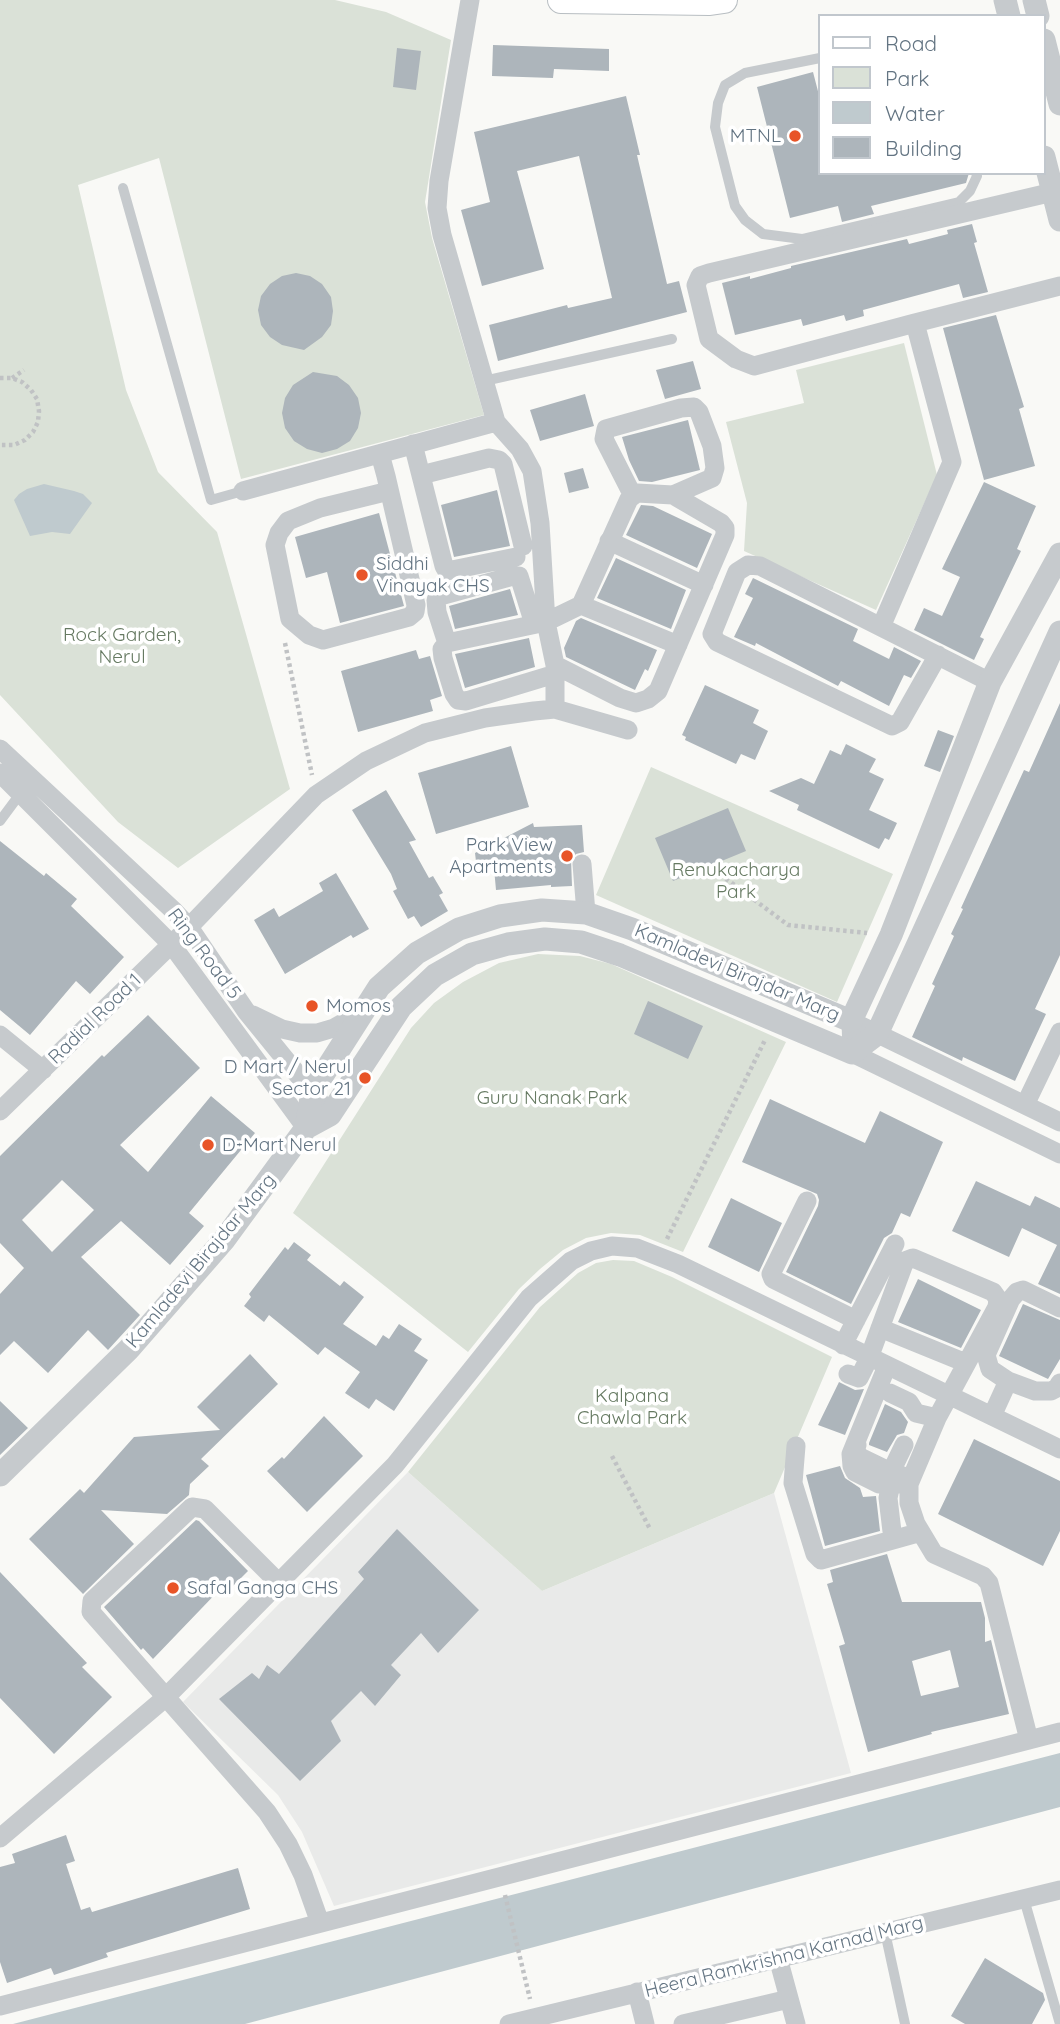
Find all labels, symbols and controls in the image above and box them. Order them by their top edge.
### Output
legend [818,14,1046,175]
text: Road [885,30,937,56]
text: Park [885,65,929,91]
text: Water [885,100,945,126]
place label: MTNL [730,125,781,147]
marker: MTNL [787,128,803,144]
text: Building [885,135,962,161]
place label: Siddhi Vinayak CHS [376,553,490,597]
marker: Siddhi Vinayak CHS [354,567,370,583]
park label: Rock Garden, Nerul [63,624,181,668]
place label: Park View Apartments [449,834,553,878]
marker: Park View Apartments [559,848,575,864]
park label: Renukacharya Park [672,859,800,903]
street label: Ring Road 5 [163,904,245,1004]
street label: Kamladevi Birajdar Marg [631,919,843,1027]
street label: Radial Road 1 [44,969,146,1069]
place label: Momos [326,995,391,1017]
marker: Momos [304,998,320,1014]
place label: D Mart / Nerul Sector 21 [224,1056,351,1100]
marker: D Mart / Nerul Sector 21 [357,1070,373,1086]
park label: Guru Nanak Park [477,1087,627,1109]
place label: D-Mart Nerul [222,1134,336,1156]
marker: D-Mart Nerul [200,1137,216,1153]
street label: Kamladevi Birajdar Marg [121,1169,281,1353]
park label: Kalpana Chawla Park [577,1385,687,1429]
place label: Safal Ganga CHS [187,1577,338,1599]
marker: Safal Ganga CHS [165,1580,181,1596]
street label: Heera Ramkrishna Karnad Marg [642,1911,926,2003]

